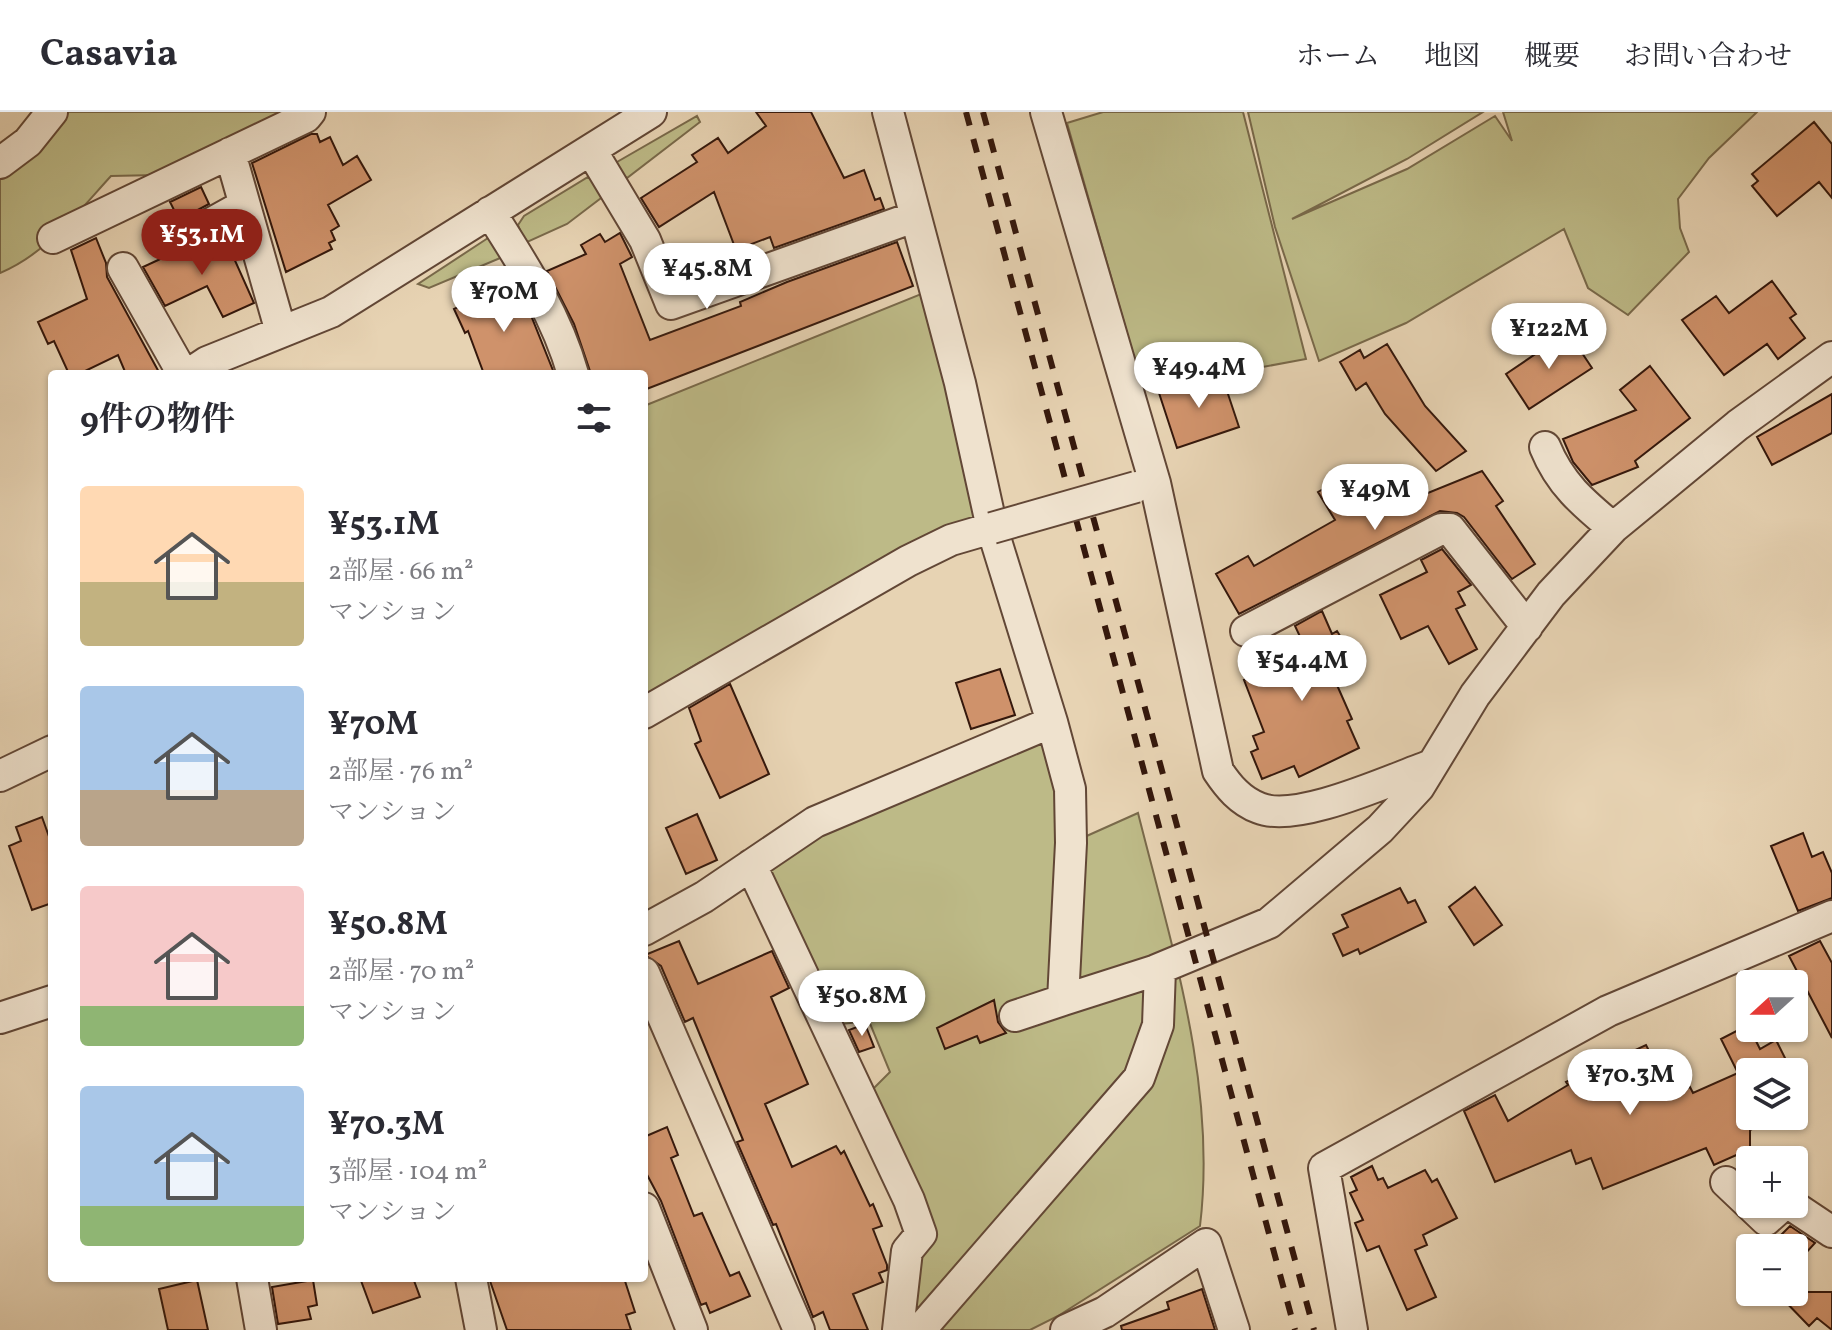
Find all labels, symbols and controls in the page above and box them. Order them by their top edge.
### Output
text: Casavia [40,29,178,82]
text: ホーム [1296,38,1380,77]
text: 地図 [1424,38,1480,77]
text: 概要 [1524,38,1580,77]
text: お問い合わせ [1624,38,1792,77]
pin: ¥53.1M [137,209,267,277]
text: ¥53.1M [159,217,245,253]
pin: ¥45.8M [642,243,772,311]
text: ¥45.8M [662,251,753,287]
pin: ¥70M [457,266,551,334]
text: ¥70M [469,274,539,310]
pin: ¥122M [1493,303,1605,371]
text: ¥122M [1509,311,1589,347]
pin: ¥49.4M [1134,342,1264,410]
text: ¥49.4M [1152,350,1246,386]
icon: filters [572,396,616,440]
text: 9件の物件 [80,398,235,445]
pin: ¥49M [1328,464,1422,532]
text: ¥49M [1339,472,1411,508]
text: ¥53.1M [328,502,439,549]
icon: home [144,518,240,614]
text: 2部屋 · 66 m² [328,554,474,590]
text: マンション [328,595,457,631]
pin: ¥54.4M [1237,635,1367,703]
text: ¥54.4M [1256,643,1348,679]
text: ¥70M [328,702,418,749]
icon: home [144,718,240,814]
text: 2部屋 · 76 m² [328,754,473,790]
text: マンション [328,795,457,831]
text: ¥50.8M [328,902,448,949]
icon: home [144,918,240,1014]
text: 2部屋 · 70 m² [328,954,474,990]
pin: ¥50.8M [797,970,927,1038]
north arrow [1736,970,1808,1042]
map controls [1736,970,1808,1306]
text: ¥50.8M [816,978,908,1014]
text: マンション [328,995,457,1031]
pin: ¥70.3M [1565,1049,1695,1117]
text: ¥70.3M [1585,1057,1675,1093]
button: layers [1736,1058,1808,1130]
text: ¥70.3M [328,1102,445,1149]
icon: home [144,1118,240,1214]
button: + [1736,1146,1808,1218]
text: 3部屋 · 104 m² [328,1154,487,1190]
text: マンション [328,1195,457,1231]
button: − [1736,1234,1808,1306]

